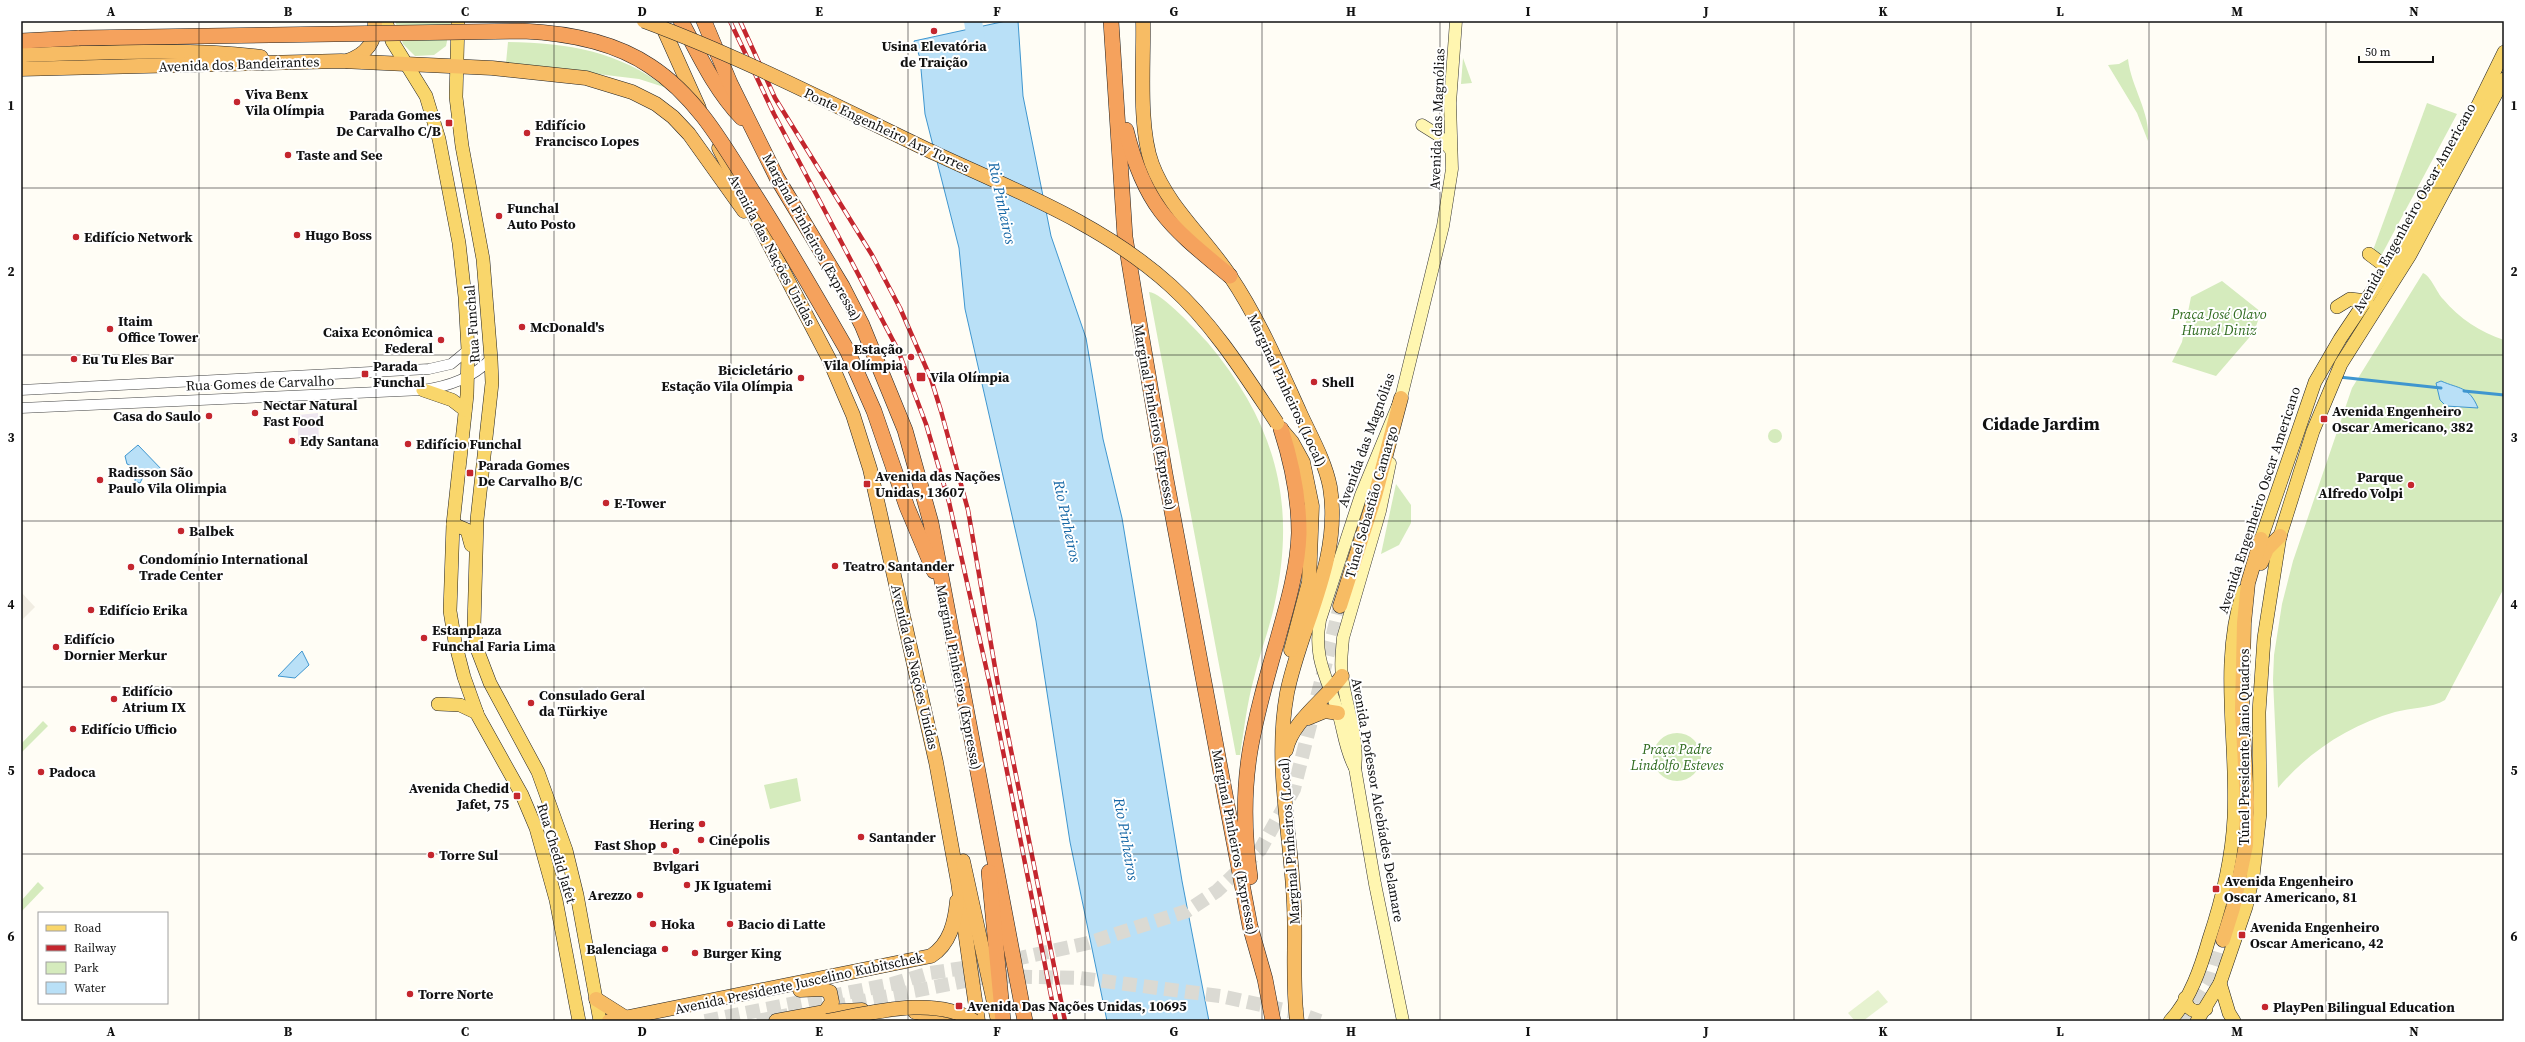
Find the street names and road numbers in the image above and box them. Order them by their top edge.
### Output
street label: Avenida das Magnólias [1425,48,1449,190]
street label: Avenida dos Bandeirantes [158,51,320,77]
street label: Ponte Engenheiro Ary Torres [801,83,973,177]
street label: Avenida Engenheiro Oscar Americano [2348,99,2480,317]
street label: Marginal Pinheiros (Expressa) [758,150,866,324]
street label: Avenida das Nações Unidas [723,171,821,329]
street label: Rua Funchal [459,284,485,364]
street label: Marginal Pinheiros (Local) [1243,310,1331,470]
street label: Marginal Pinheiros (Expressa) [1129,322,1181,512]
street label: Rua Gomes de Carvalho [186,370,335,396]
street label: Avenida das Magnólias [1332,370,1400,510]
street label: Avenida Engenheiro Oscar Americano [2213,384,2305,616]
street label: Túnel Sebastião Camargo [1340,423,1402,581]
street label: Avenida das Nações Unidas [886,582,944,752]
street label: Marginal Pinheiros (Expressa) [931,583,987,771]
street label: Túnel Presidente Jânio Quadros [2234,648,2254,846]
street label: Avenida Professor Alcebíades Delamare [1347,676,1409,924]
street label: Marginal Pinheiros (Expressa) [1207,748,1263,936]
street label: Marginal Pinheiros (Local) [1273,757,1305,925]
street label: Rua Chedid Jafet [532,801,582,906]
street label: Avenida Presidente Juscelino Kubitschek [673,947,925,1019]

